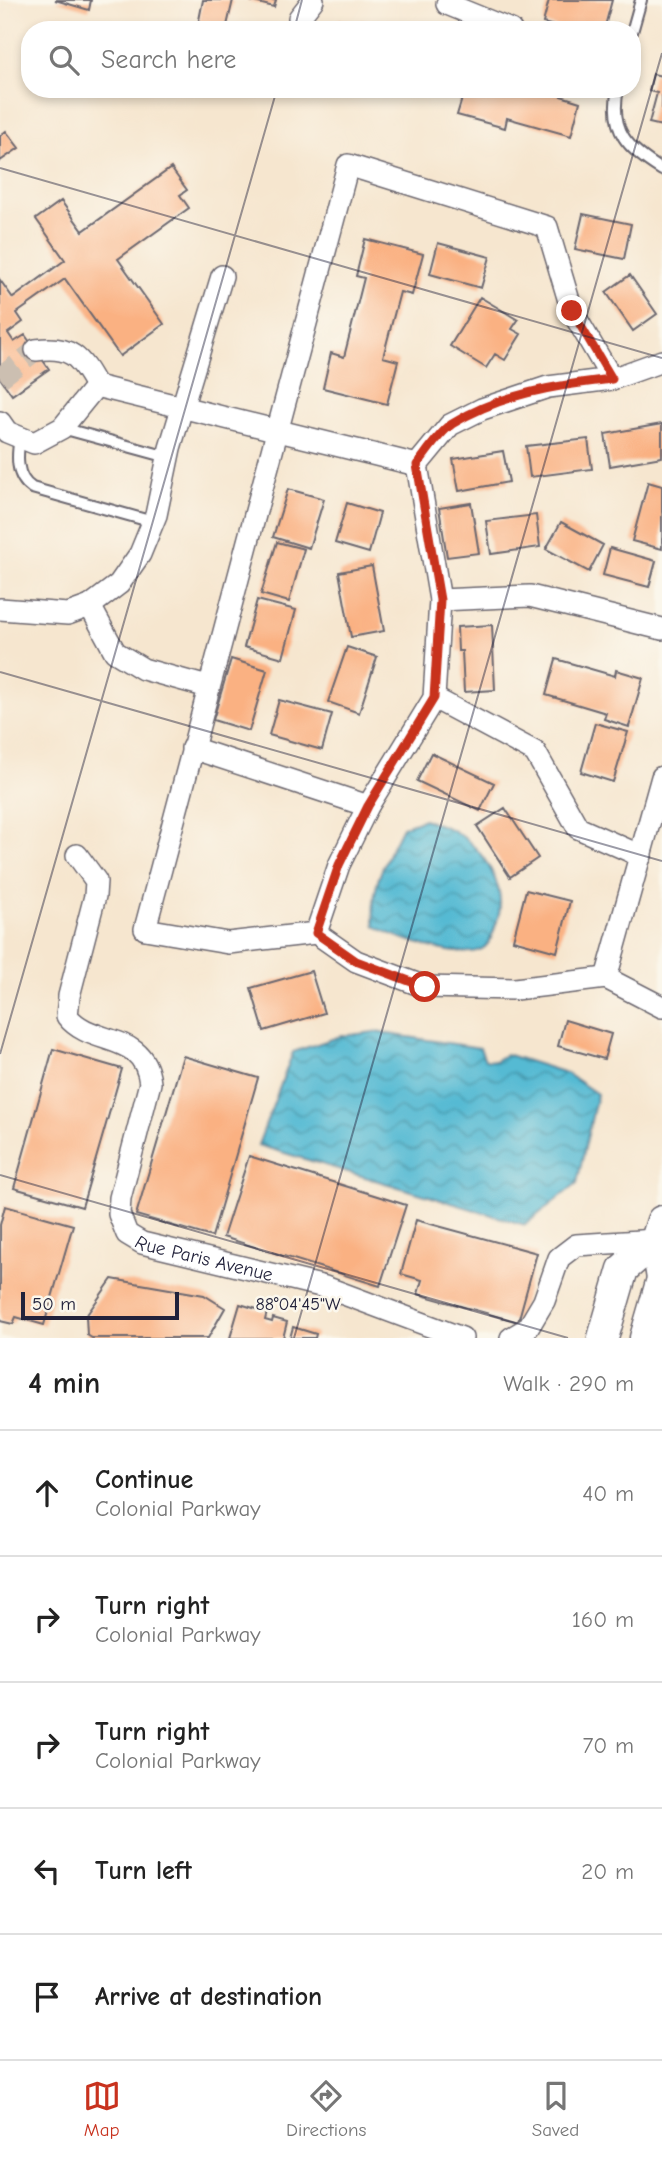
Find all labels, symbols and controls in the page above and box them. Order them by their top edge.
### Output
search box [21,21,641,98]
icon: search [45,41,83,79]
text: Search here [101,45,236,75]
route end [556,295,587,326]
route start [409,971,440,1002]
street label: Rue Paris Avenue [131,1231,275,1286]
scale bar [21,1289,178,1321]
text: 50 m [32,1293,76,1315]
text: 88°04'45"W [255,1294,341,1315]
text: 4 min [28,1366,100,1401]
text: Walk · 290 m [503,1370,634,1397]
text: Continue [95,1465,193,1495]
icon: ahead [28,1474,66,1512]
text: 40 m [582,1480,634,1507]
text: Colonial Parkway [95,1495,261,1522]
text: Turn right [95,1591,209,1621]
icon: right [28,1600,66,1638]
text: 160 m [572,1606,634,1633]
text: Colonial Parkway [95,1621,261,1648]
text: Turn right [95,1717,209,1747]
icon: right [28,1726,66,1764]
text: 70 m [582,1732,634,1759]
text: Colonial Parkway [95,1747,261,1774]
icon: left [28,1852,66,1890]
text: Turn left [95,1856,192,1886]
text: 20 m [581,1858,634,1885]
icon: arrive [28,1978,66,2016]
text: Arrive at destination [95,1982,322,2012]
tab: Map [83,2077,121,2141]
tab: Directions [286,2077,366,2141]
tab: Saved [532,2077,579,2141]

